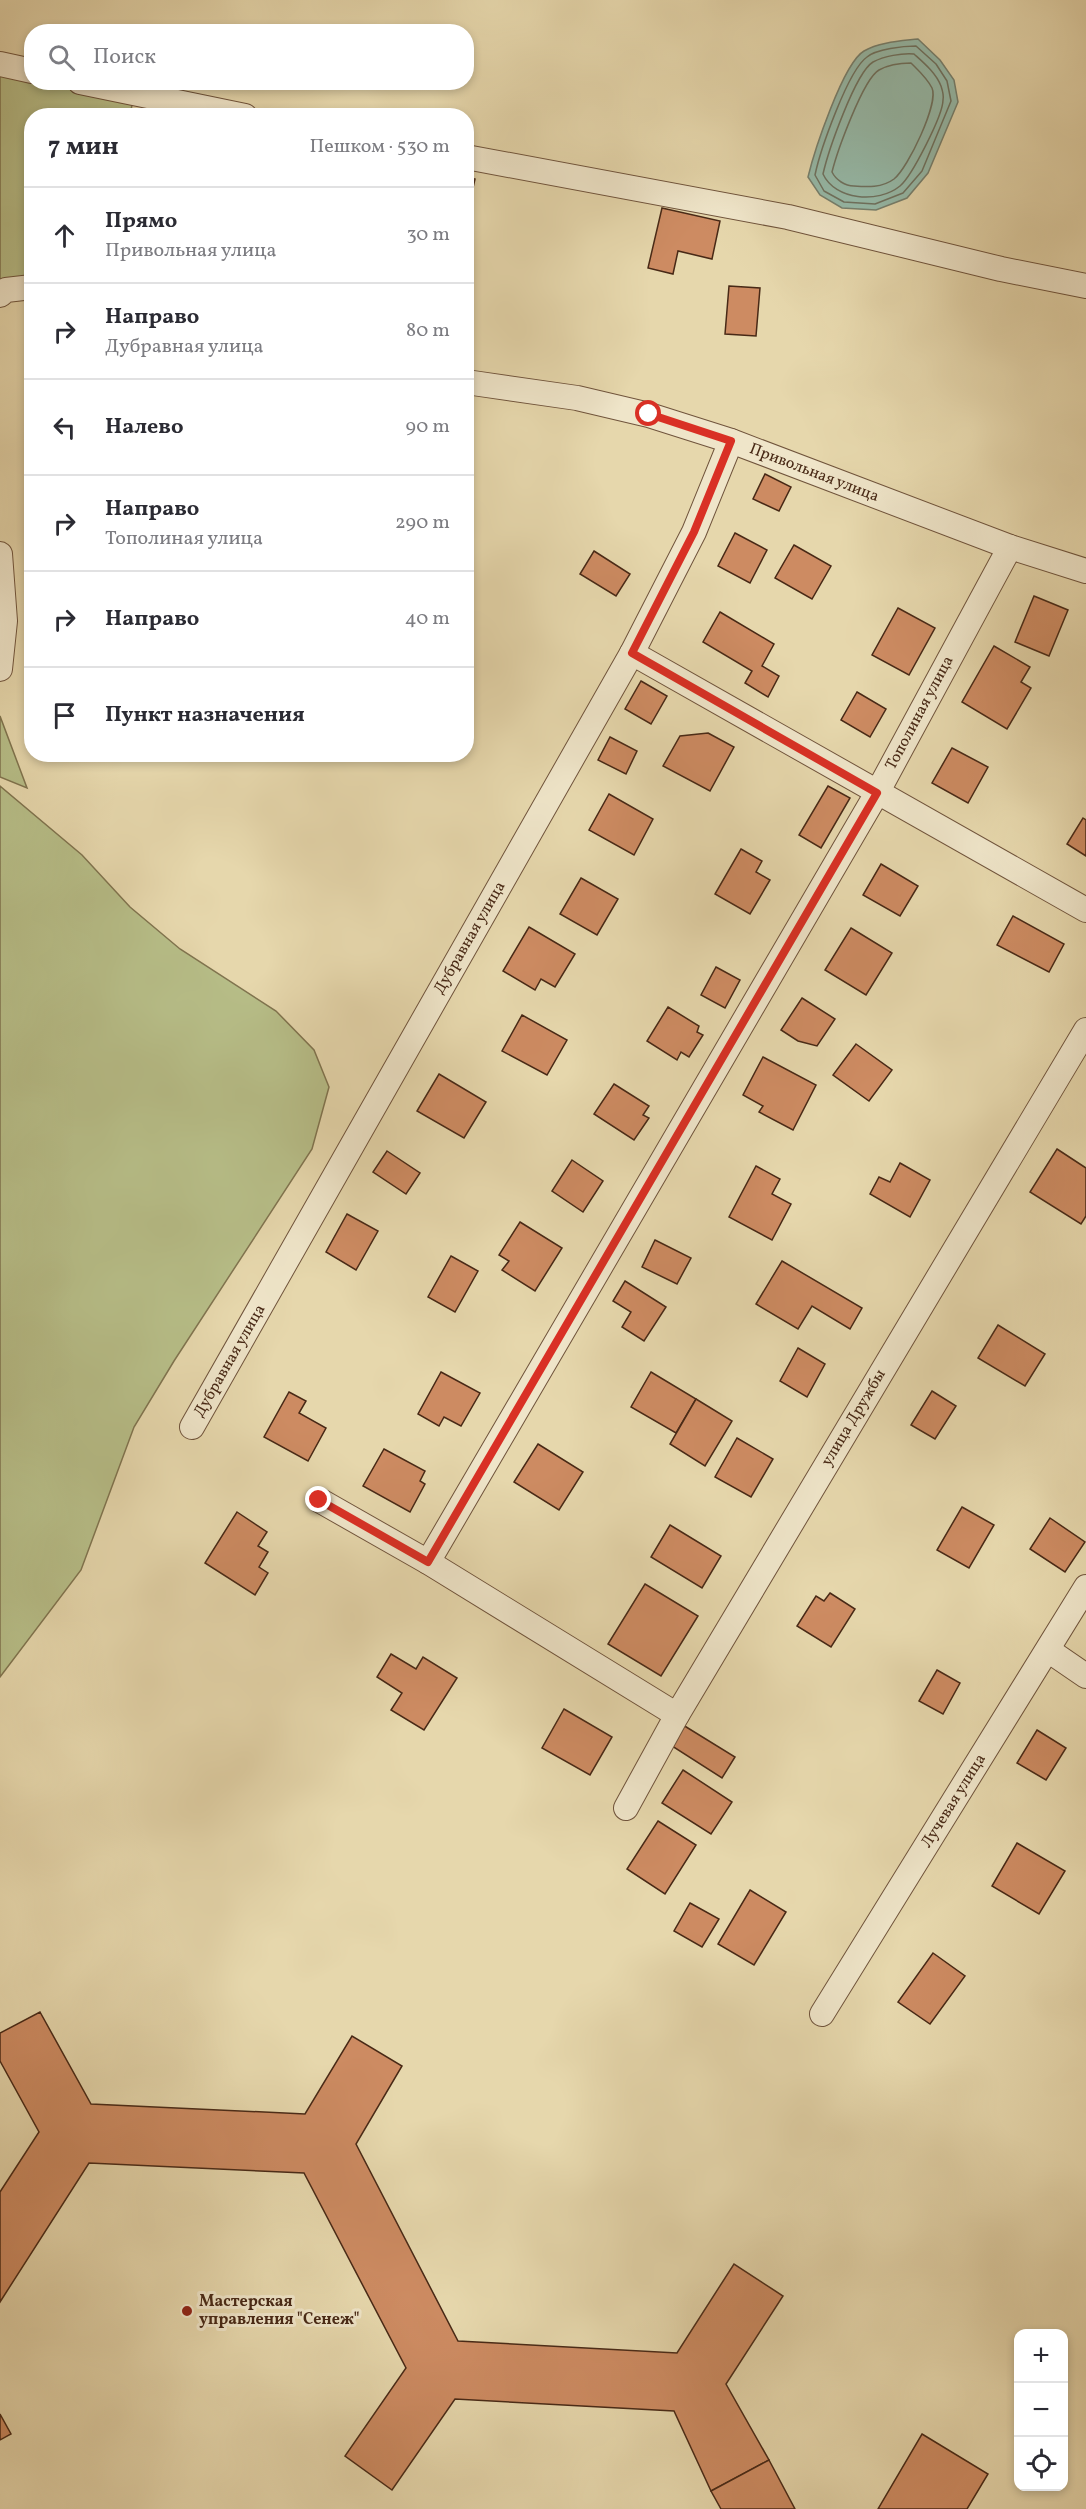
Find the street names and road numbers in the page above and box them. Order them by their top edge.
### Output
street label: Привольная улица [746,438,882,508]
street label: Тополиная улица [881,652,959,774]
street label: Дубравная улица [429,878,511,998]
street label: Дубравная улица [189,1301,271,1421]
street label: улица Дружбы [816,1365,892,1471]
street label: Лучевая улица [916,1750,992,1852]

